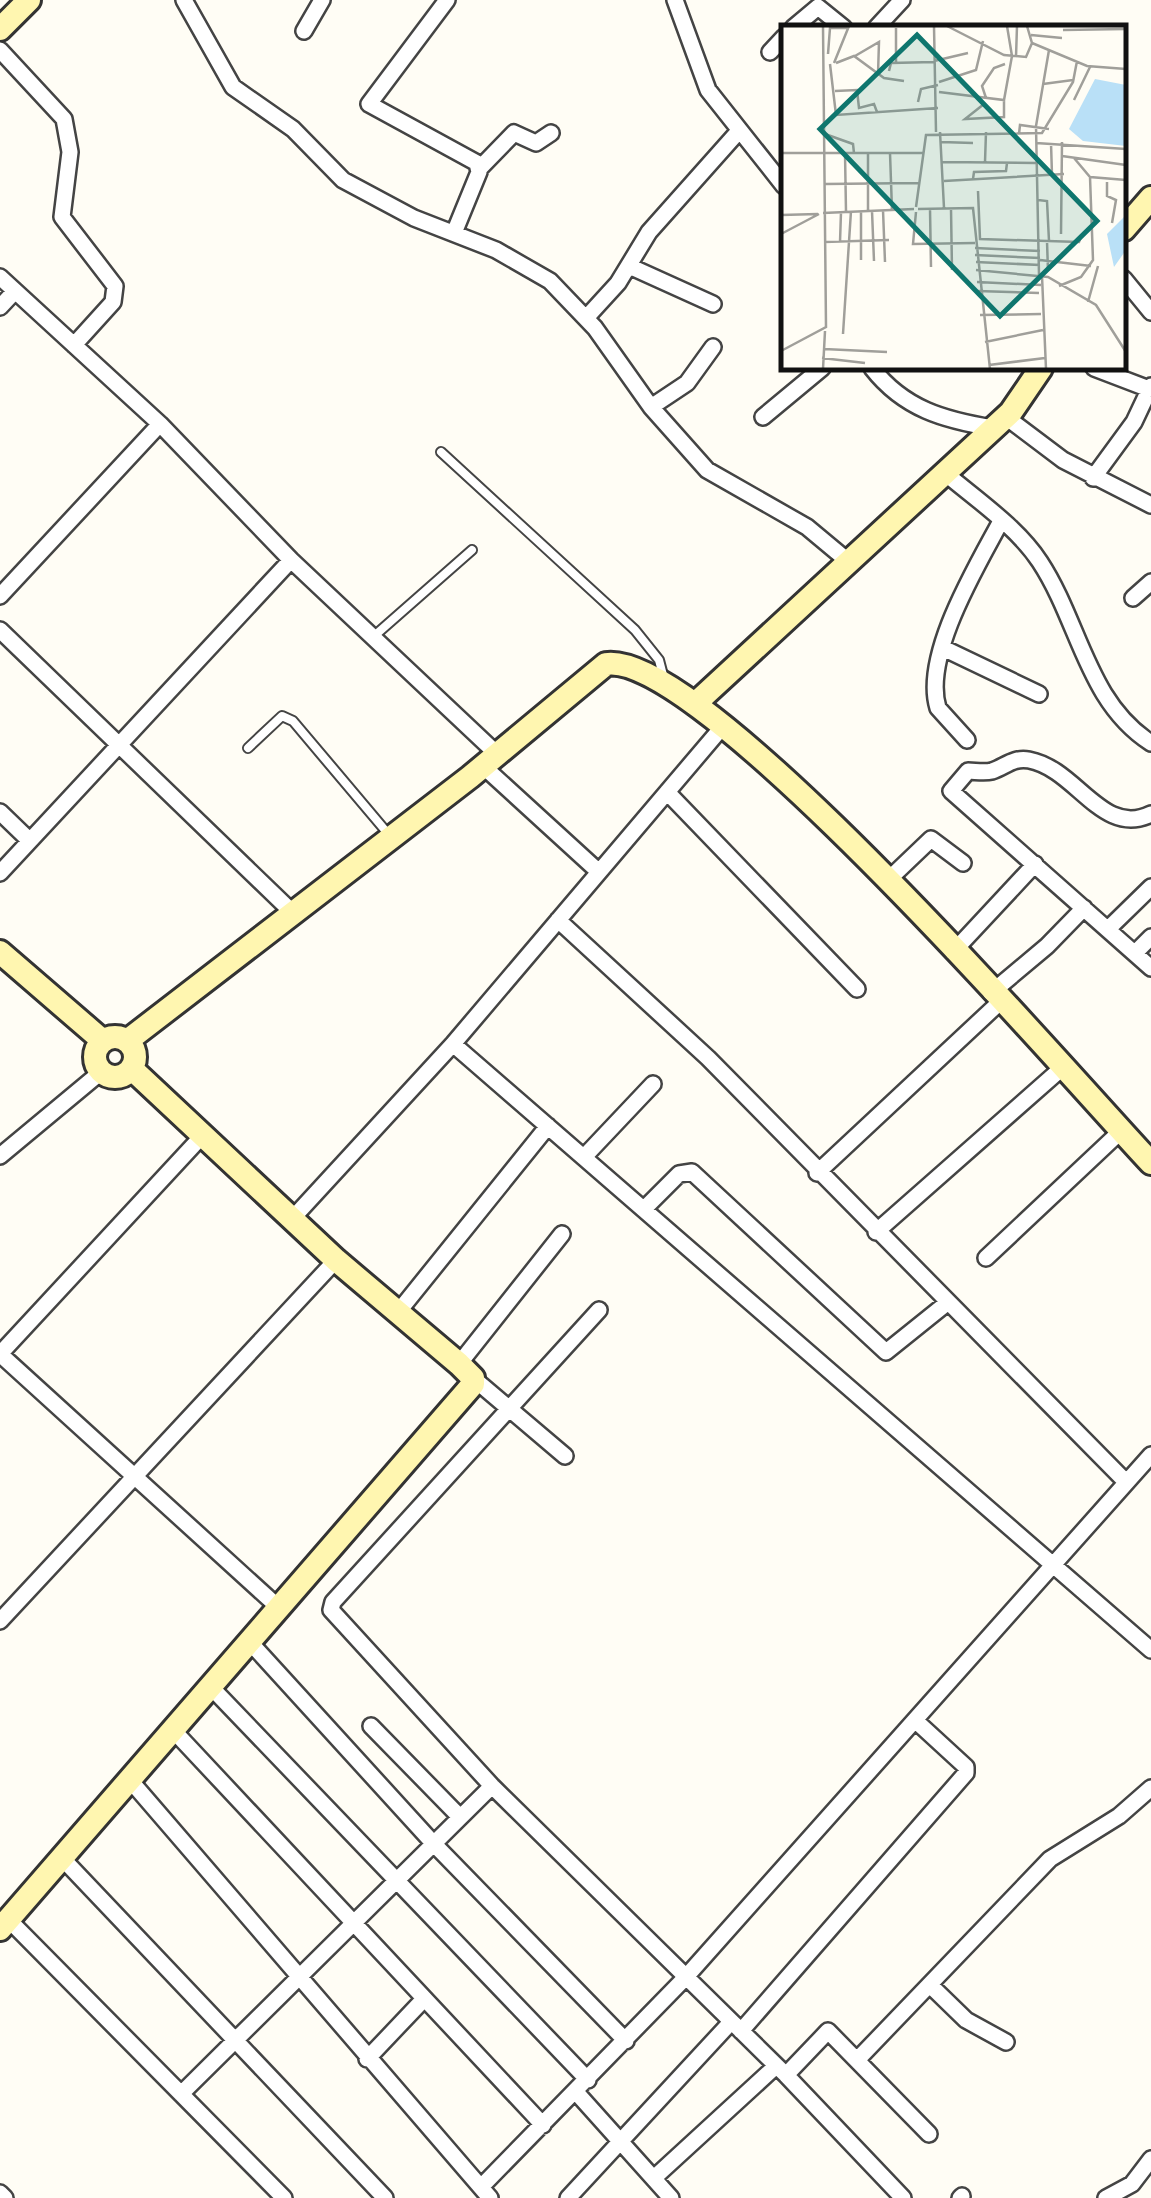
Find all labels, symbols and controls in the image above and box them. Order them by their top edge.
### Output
inset map [781,25,1126,370]

